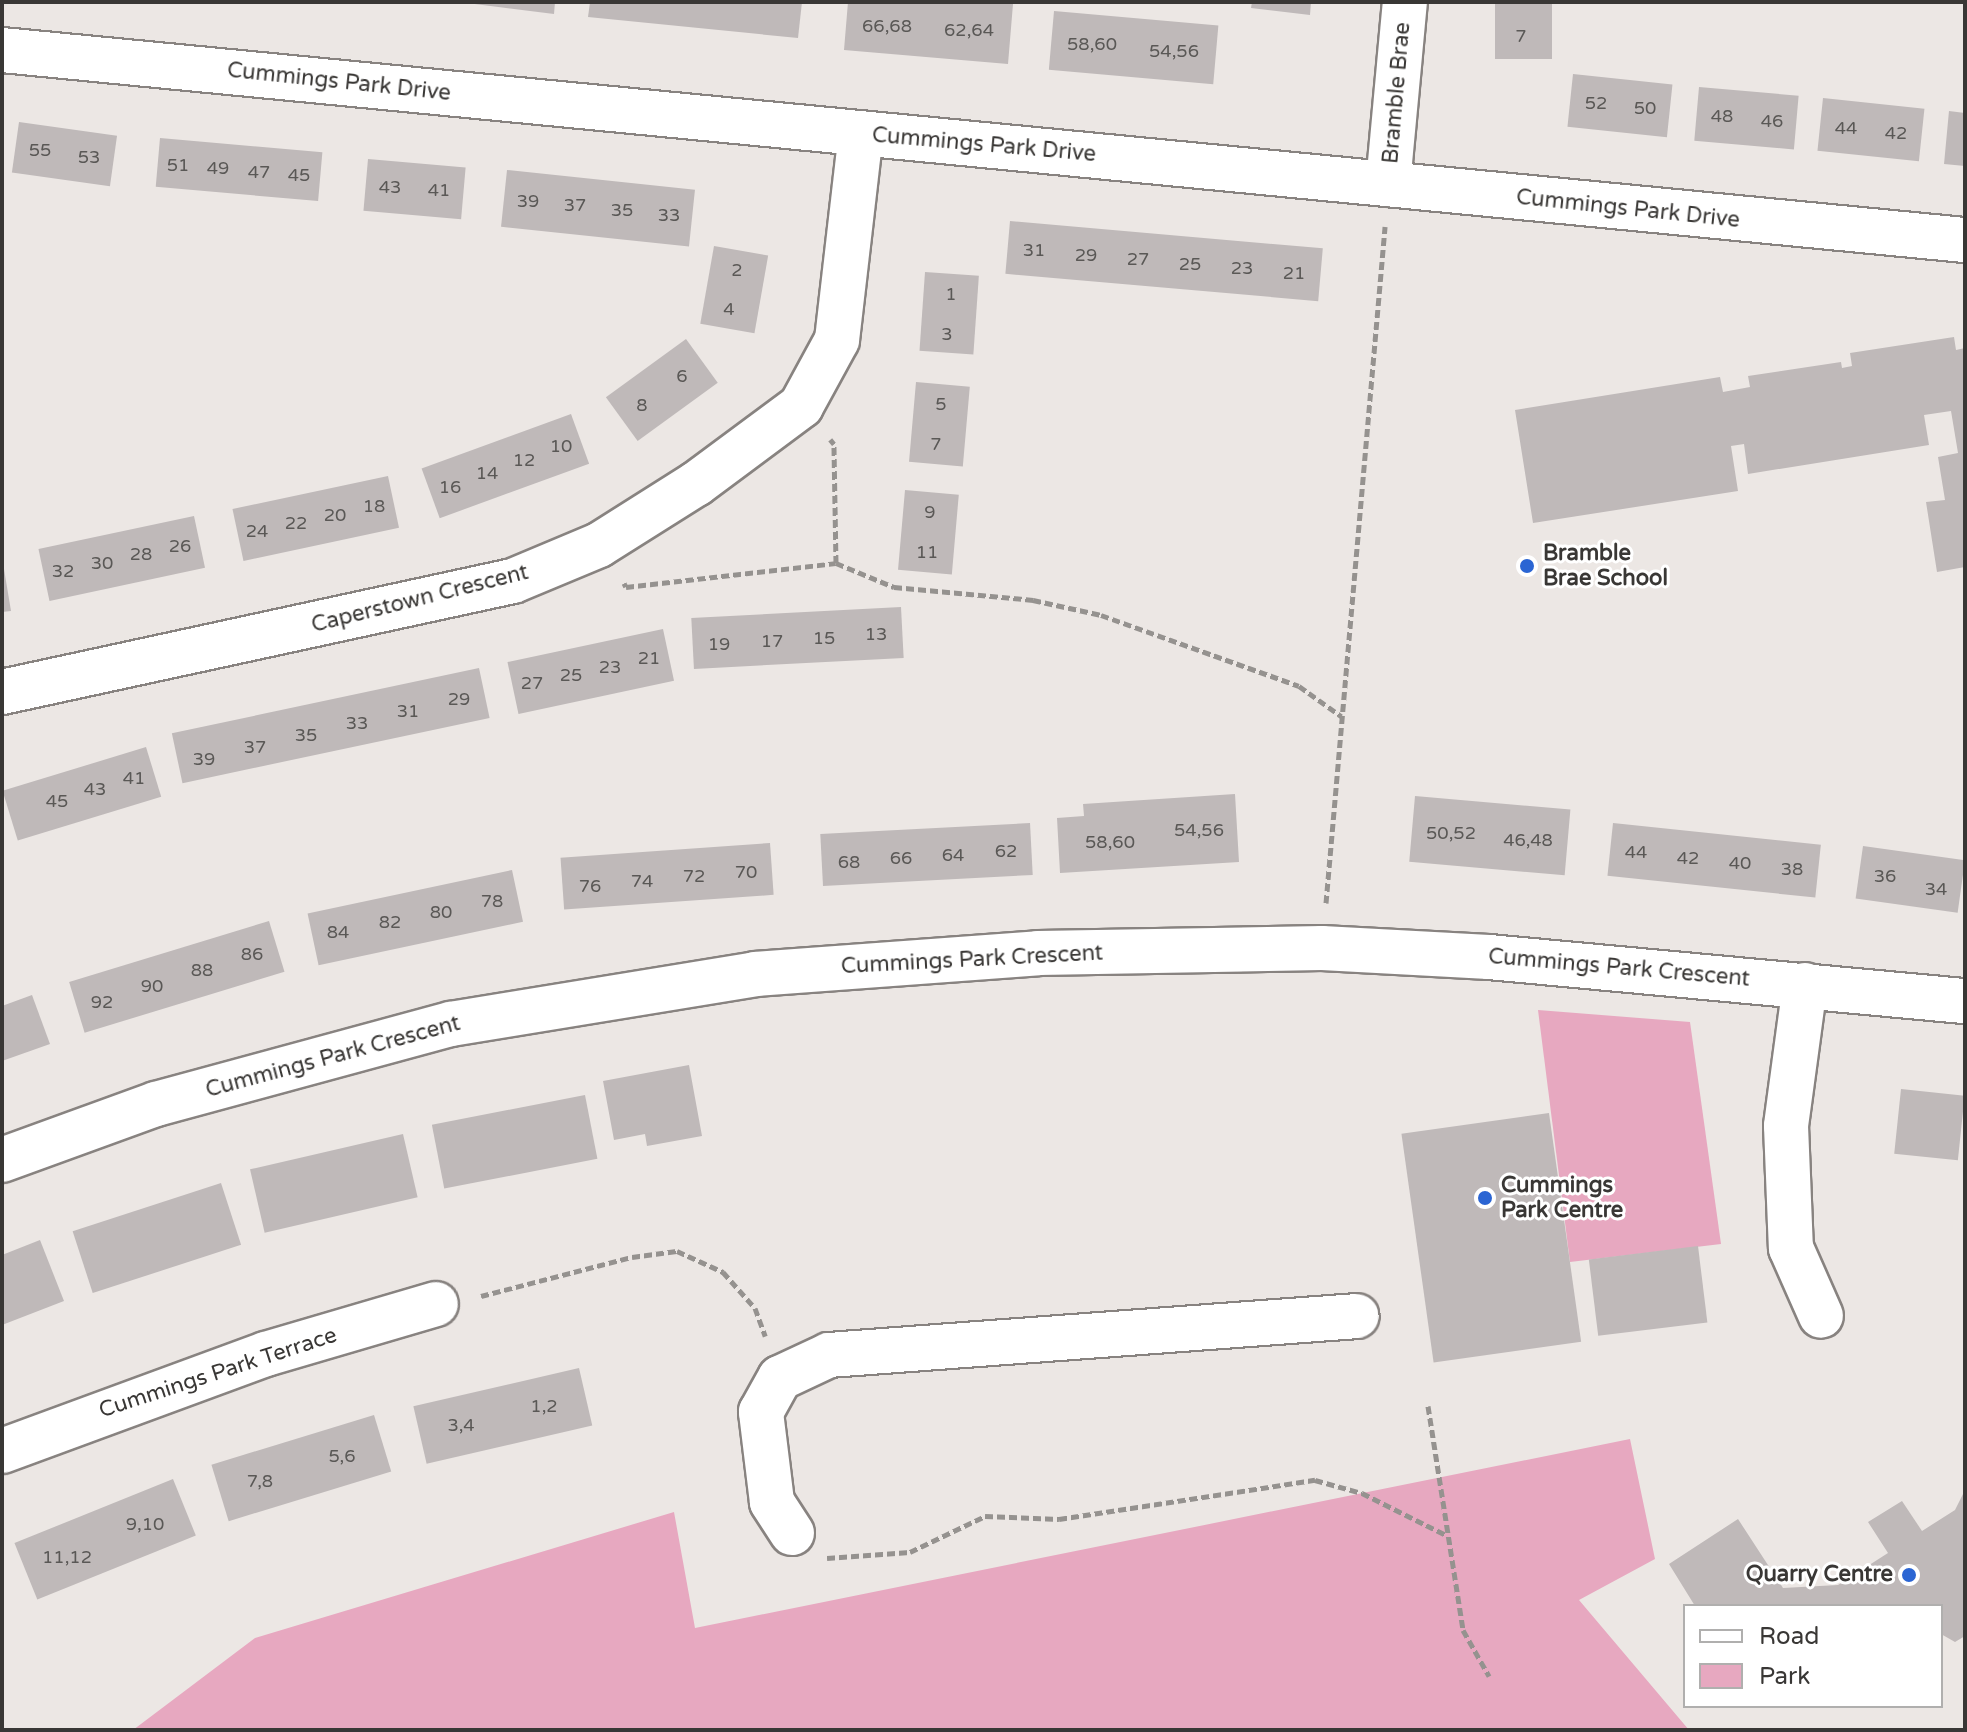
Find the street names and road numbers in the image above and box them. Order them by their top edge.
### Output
street label: Bramble Brae [1378,21,1416,165]
street label: Cummings Park Drive [226,57,452,107]
street label: Cummings Park Drive [871,122,1097,168]
street label: Cummings Park Drive [1515,184,1741,234]
street label: Caperstown Crescent [309,559,531,639]
street label: Cummings Park Crescent [840,940,1104,980]
street label: Cummings Park Crescent [1487,943,1751,993]
street label: Cummings Park Crescent [203,1010,463,1104]
street label: Cummings Park Terrace [96,1322,340,1424]

